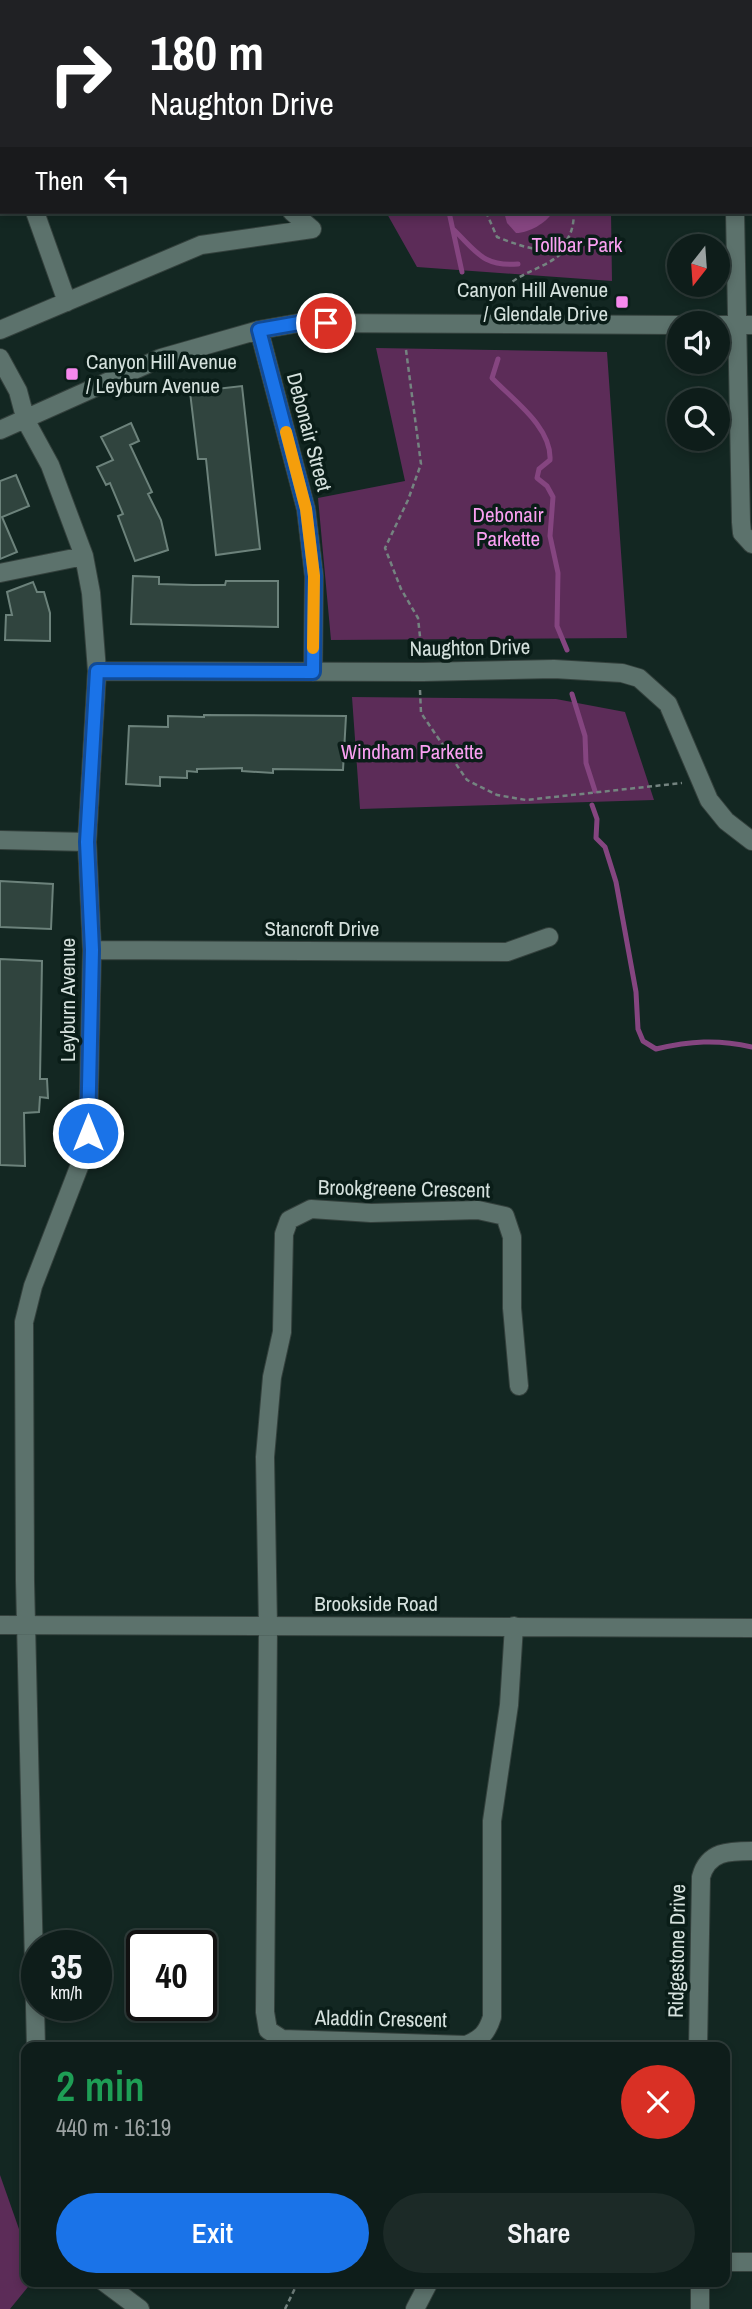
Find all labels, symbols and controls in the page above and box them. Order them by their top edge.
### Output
text: 180 m [150,19,264,85]
icon: right [35,28,126,119]
text: Naughton Drive [150,82,334,125]
icon: left [98,161,136,199]
text: Then [35,163,84,198]
park label: Tollbar Park [532,230,623,259]
north arrow [667,234,730,298]
map controls [667,234,730,451]
place label: Canyon Hill Avenue / Glendale Drive [457,275,608,328]
pin [296,293,356,353]
marker: Canyon Hill Avenue / Glendale Drive [614,294,630,310]
icon: arrive [307,304,345,342]
button: sound [667,311,730,374]
place label: Canyon Hill Avenue / Leyburn Avenue [86,347,237,400]
marker: Canyon Hill Avenue / Leyburn Avenue [64,366,80,382]
street label: Debonair Street [280,369,339,495]
button: search [667,388,730,451]
park label: Debonair Parkette [473,500,544,553]
street label: Naughton Drive [409,632,531,663]
park label: Windham Parkette [341,737,483,766]
street label: Stancroft Drive [265,914,379,943]
street label: Leyburn Avenue [53,938,82,1062]
position arrow [51,1096,125,1170]
street label: Brookgreene Crescent [318,1172,491,1205]
street label: Brookside Road [314,1589,438,1618]
street label: Ridgestone Drive [661,1884,692,2018]
speed limit sign: 40 [126,1930,217,2021]
text: 35 [51,1943,82,1990]
text: km/h [51,1980,83,2005]
street label: Aladdin Crescent [314,2003,448,2034]
text: 2 min [56,2058,145,2114]
button: close [621,2065,695,2139]
text: 440 m · 16:19 [56,2112,171,2143]
button: Exit [56,2193,369,2273]
button: Share [383,2193,695,2273]

